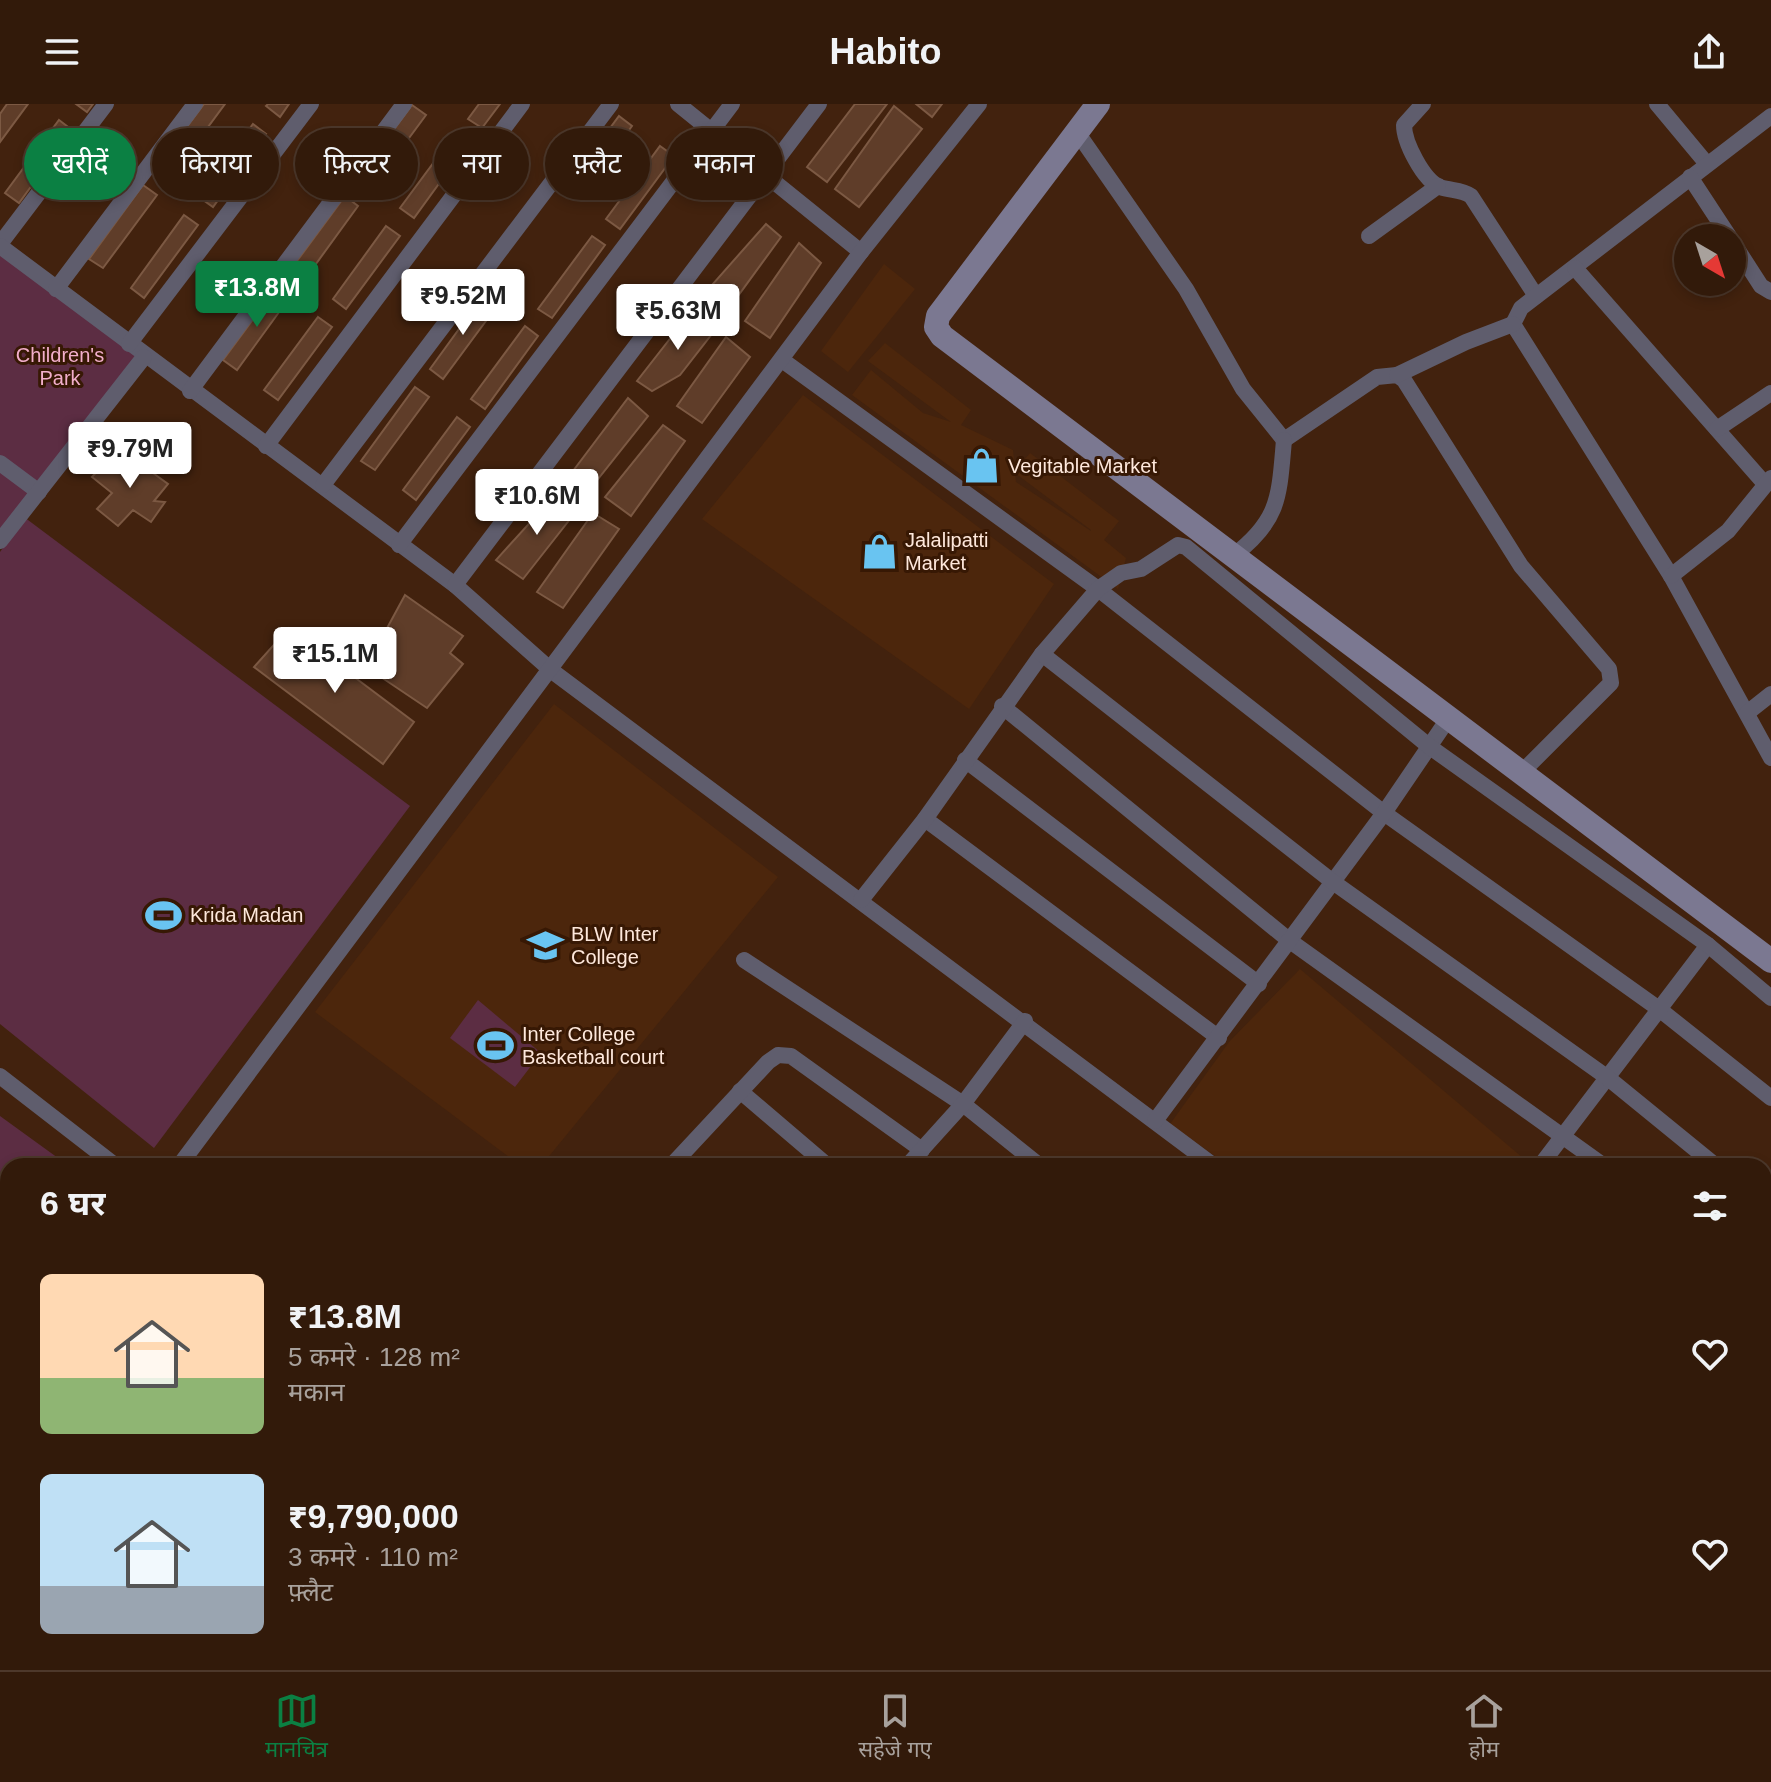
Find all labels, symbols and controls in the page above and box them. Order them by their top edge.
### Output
icon: menu [40,30,84,74]
icon: share [1687,30,1731,74]
text: Habito [830,31,942,72]
chip: खरीदें [24,128,136,200]
chip: किराया [152,128,279,200]
chip: फ़िल्टर [295,128,418,200]
chip: नया [434,128,529,200]
chip: फ़्लैट [545,128,650,200]
chip: मकान [666,128,783,200]
north arrow [1674,224,1746,296]
map controls [1674,224,1746,296]
pin: ₹13.8M [192,261,322,329]
pin: ₹9.52M [398,269,528,337]
text: ₹13.8M [213,272,301,302]
text: ₹9.52M [419,280,507,310]
pin: ₹5.63M [613,284,743,352]
text: ₹5.63M [634,295,722,325]
park label: Children's Park [16,344,104,389]
pin: ₹9.79M [65,422,195,490]
text: ₹9.79M [86,433,174,463]
shop icon: Vegitable Market [963,447,1001,485]
place label: Vegitable Market [1008,455,1157,477]
pin: ₹10.6M [472,469,602,537]
text: ₹10.6M [493,480,581,510]
place label: Jalalipatti Market [905,529,988,574]
shop icon: Jalalipatti Market [860,532,898,570]
pin: ₹15.1M [270,627,400,695]
text: ₹15.1M [291,638,379,668]
sports icon: Krida Madan [145,896,183,934]
place label: Krida Madan [190,904,303,926]
place label: BLW Inter College [571,923,659,968]
school or university icon: BLW Inter College [526,926,564,964]
place label: Inter College Basketball court [522,1023,665,1068]
sports icon: Inter College Basketball court [477,1027,515,1065]
text: 6 घर [40,1184,105,1222]
icon: filters [1688,1184,1732,1228]
text: ₹13.8M [288,1297,402,1335]
icon: home [104,1306,200,1402]
icon: heart [1688,1332,1732,1376]
text: 5 कमरे · 128 m² [288,1342,460,1372]
text: मकान [288,1377,345,1407]
text: ₹9,790,000 [288,1497,459,1535]
icon: home [104,1506,200,1602]
icon: heart [1688,1532,1732,1576]
text: 3 कमरे · 110 m² [288,1542,458,1572]
text: फ़्लैट [288,1577,333,1607]
tab: मानचित्र [265,1689,328,1766]
tab: सहेजे गए [858,1689,932,1766]
tab: होम [1462,1689,1506,1766]

